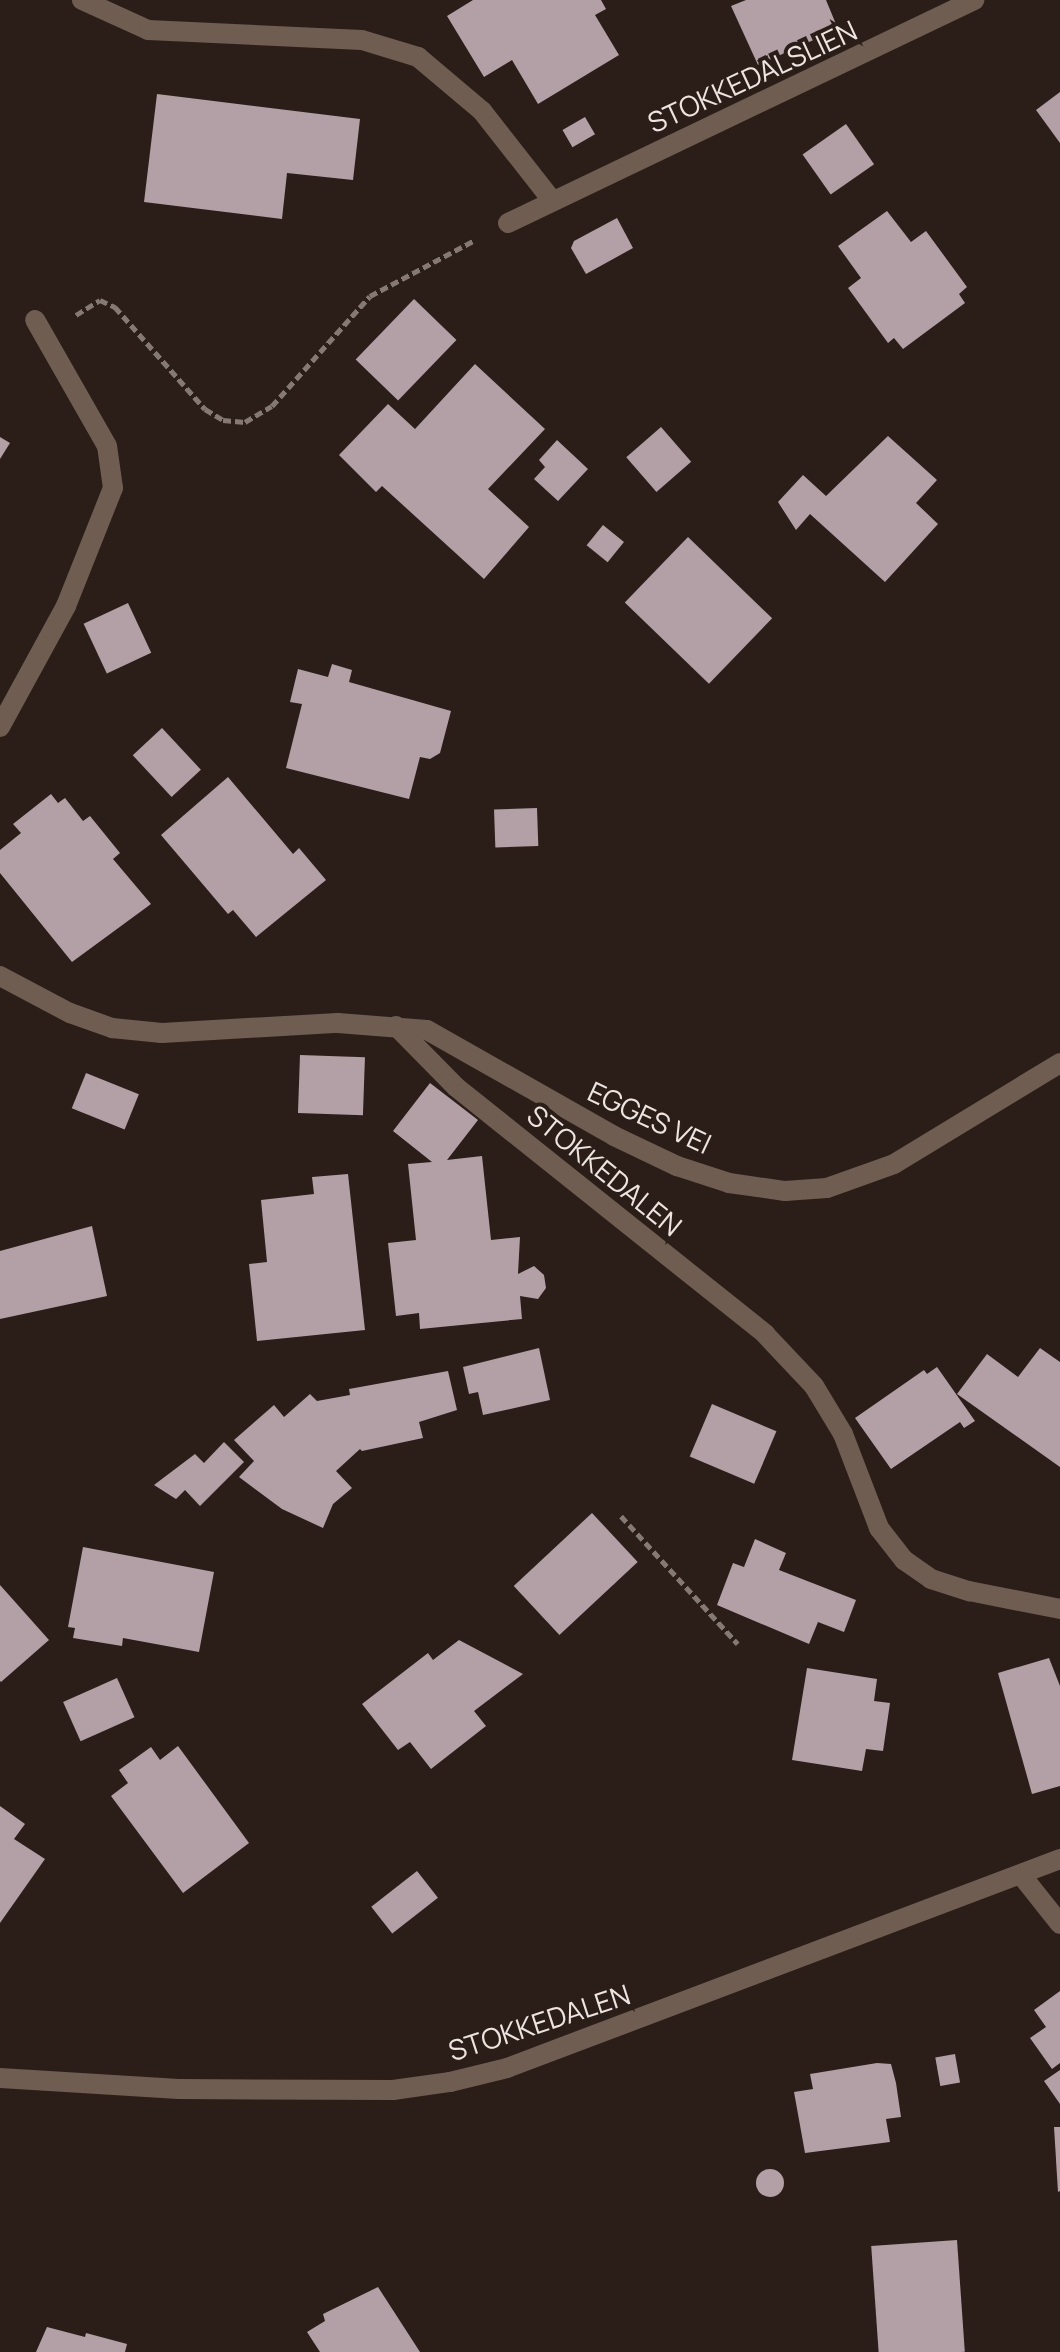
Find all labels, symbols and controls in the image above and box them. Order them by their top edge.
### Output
street label: STOKKEDALSLIEN [642,13,862,139]
street label: EGGES VEI [583,1074,717,1160]
street label: STOKKEDALEN [521,1098,689,1242]
street label: STOKKEDALEN [444,1977,634,2067]

